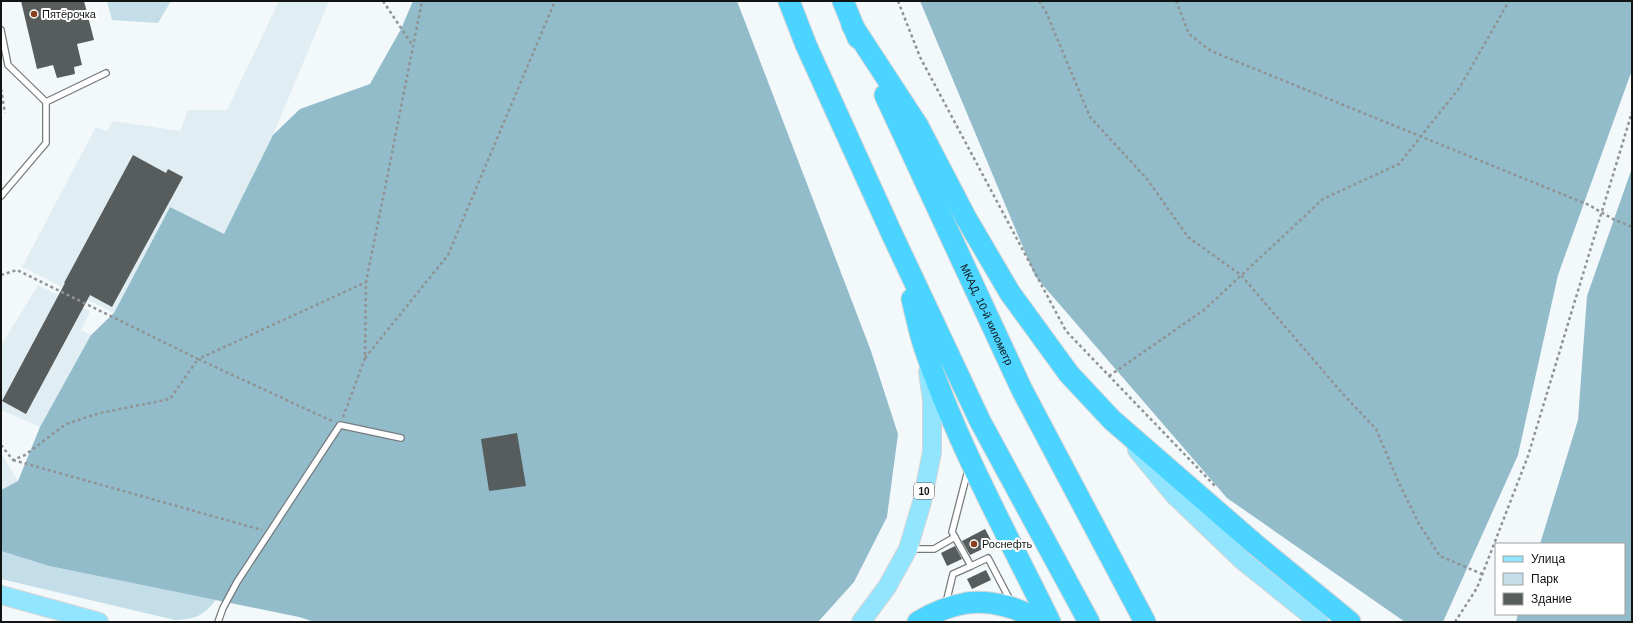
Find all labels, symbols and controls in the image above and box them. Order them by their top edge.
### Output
place label: Пятёрочка [42,8,97,20]
marker: Пятёрочка [29,9,39,19]
street label: МКАД, 10-й километр [958,262,1016,367]
road number: 10 [914,483,934,499]
place label: Роснефть [982,538,1033,550]
marker: Роснефть [969,539,979,549]
legend [1495,543,1625,615]
text: Улица [1531,552,1565,566]
text: Парк [1531,572,1559,586]
text: Здание [1531,592,1572,606]

